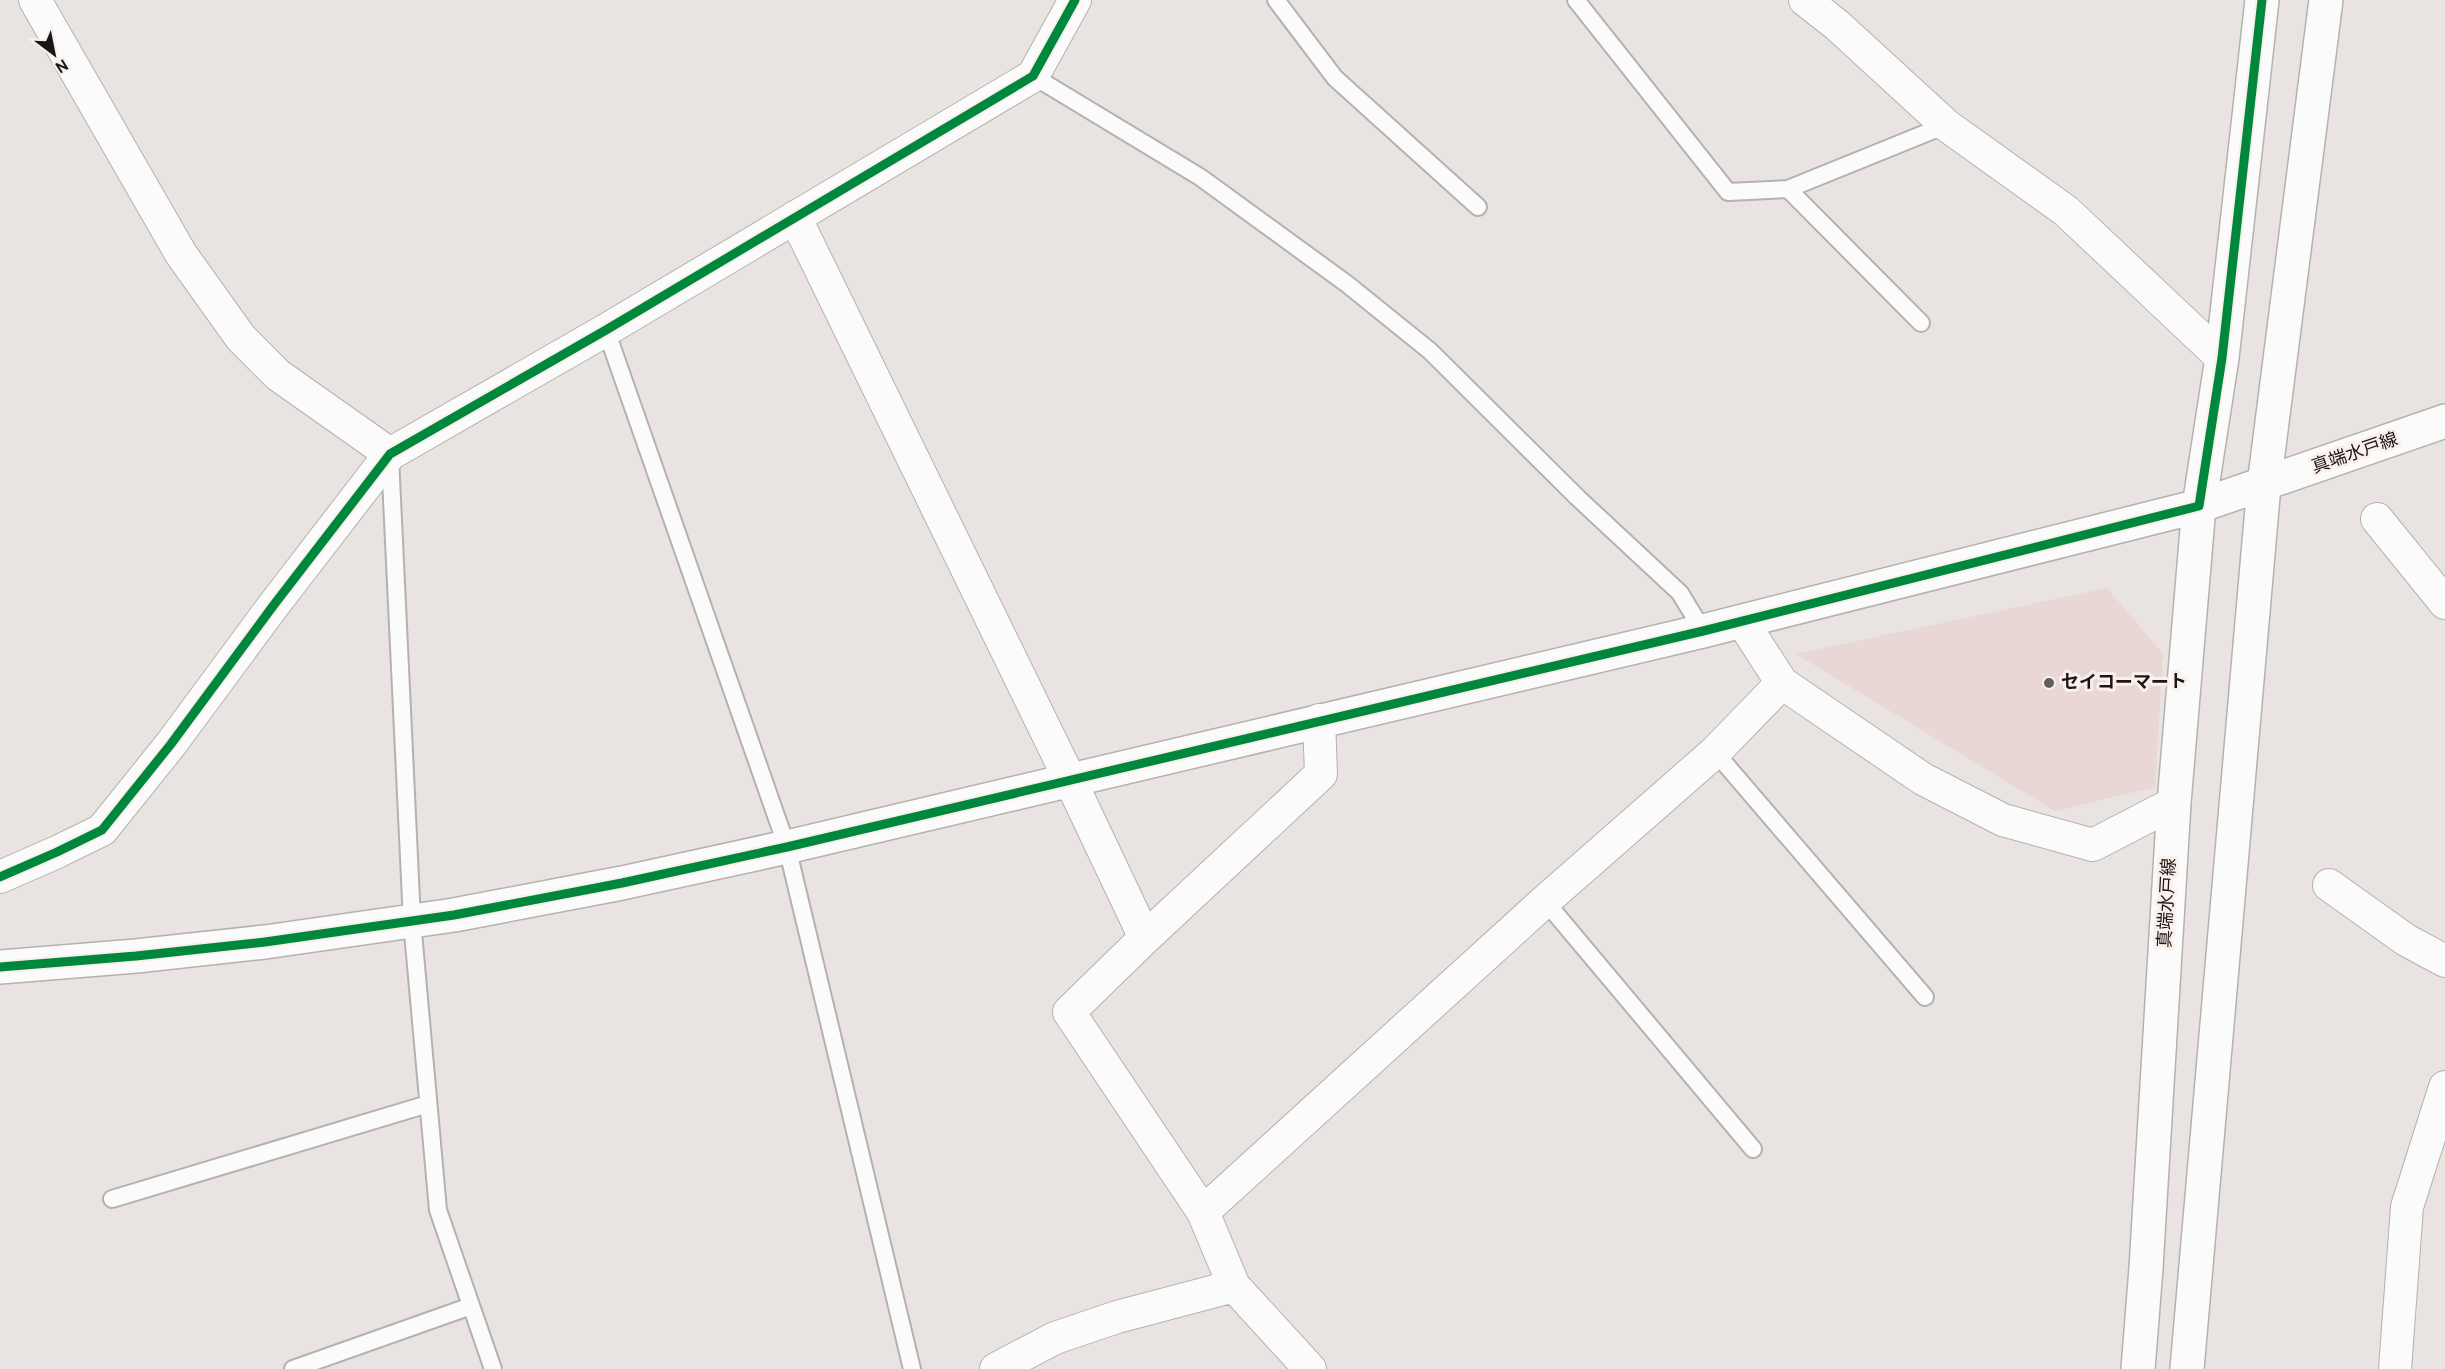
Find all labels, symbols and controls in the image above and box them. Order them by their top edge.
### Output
north arrow [24,24,84,84]
text: N [51,53,71,77]
street label: 真端水戸線 [2309,428,2401,480]
place label: セイコーマート [2061,672,2187,695]
marker: セイコーマート [2042,676,2056,690]
street label: 真端水戸線 [2154,857,2182,949]

